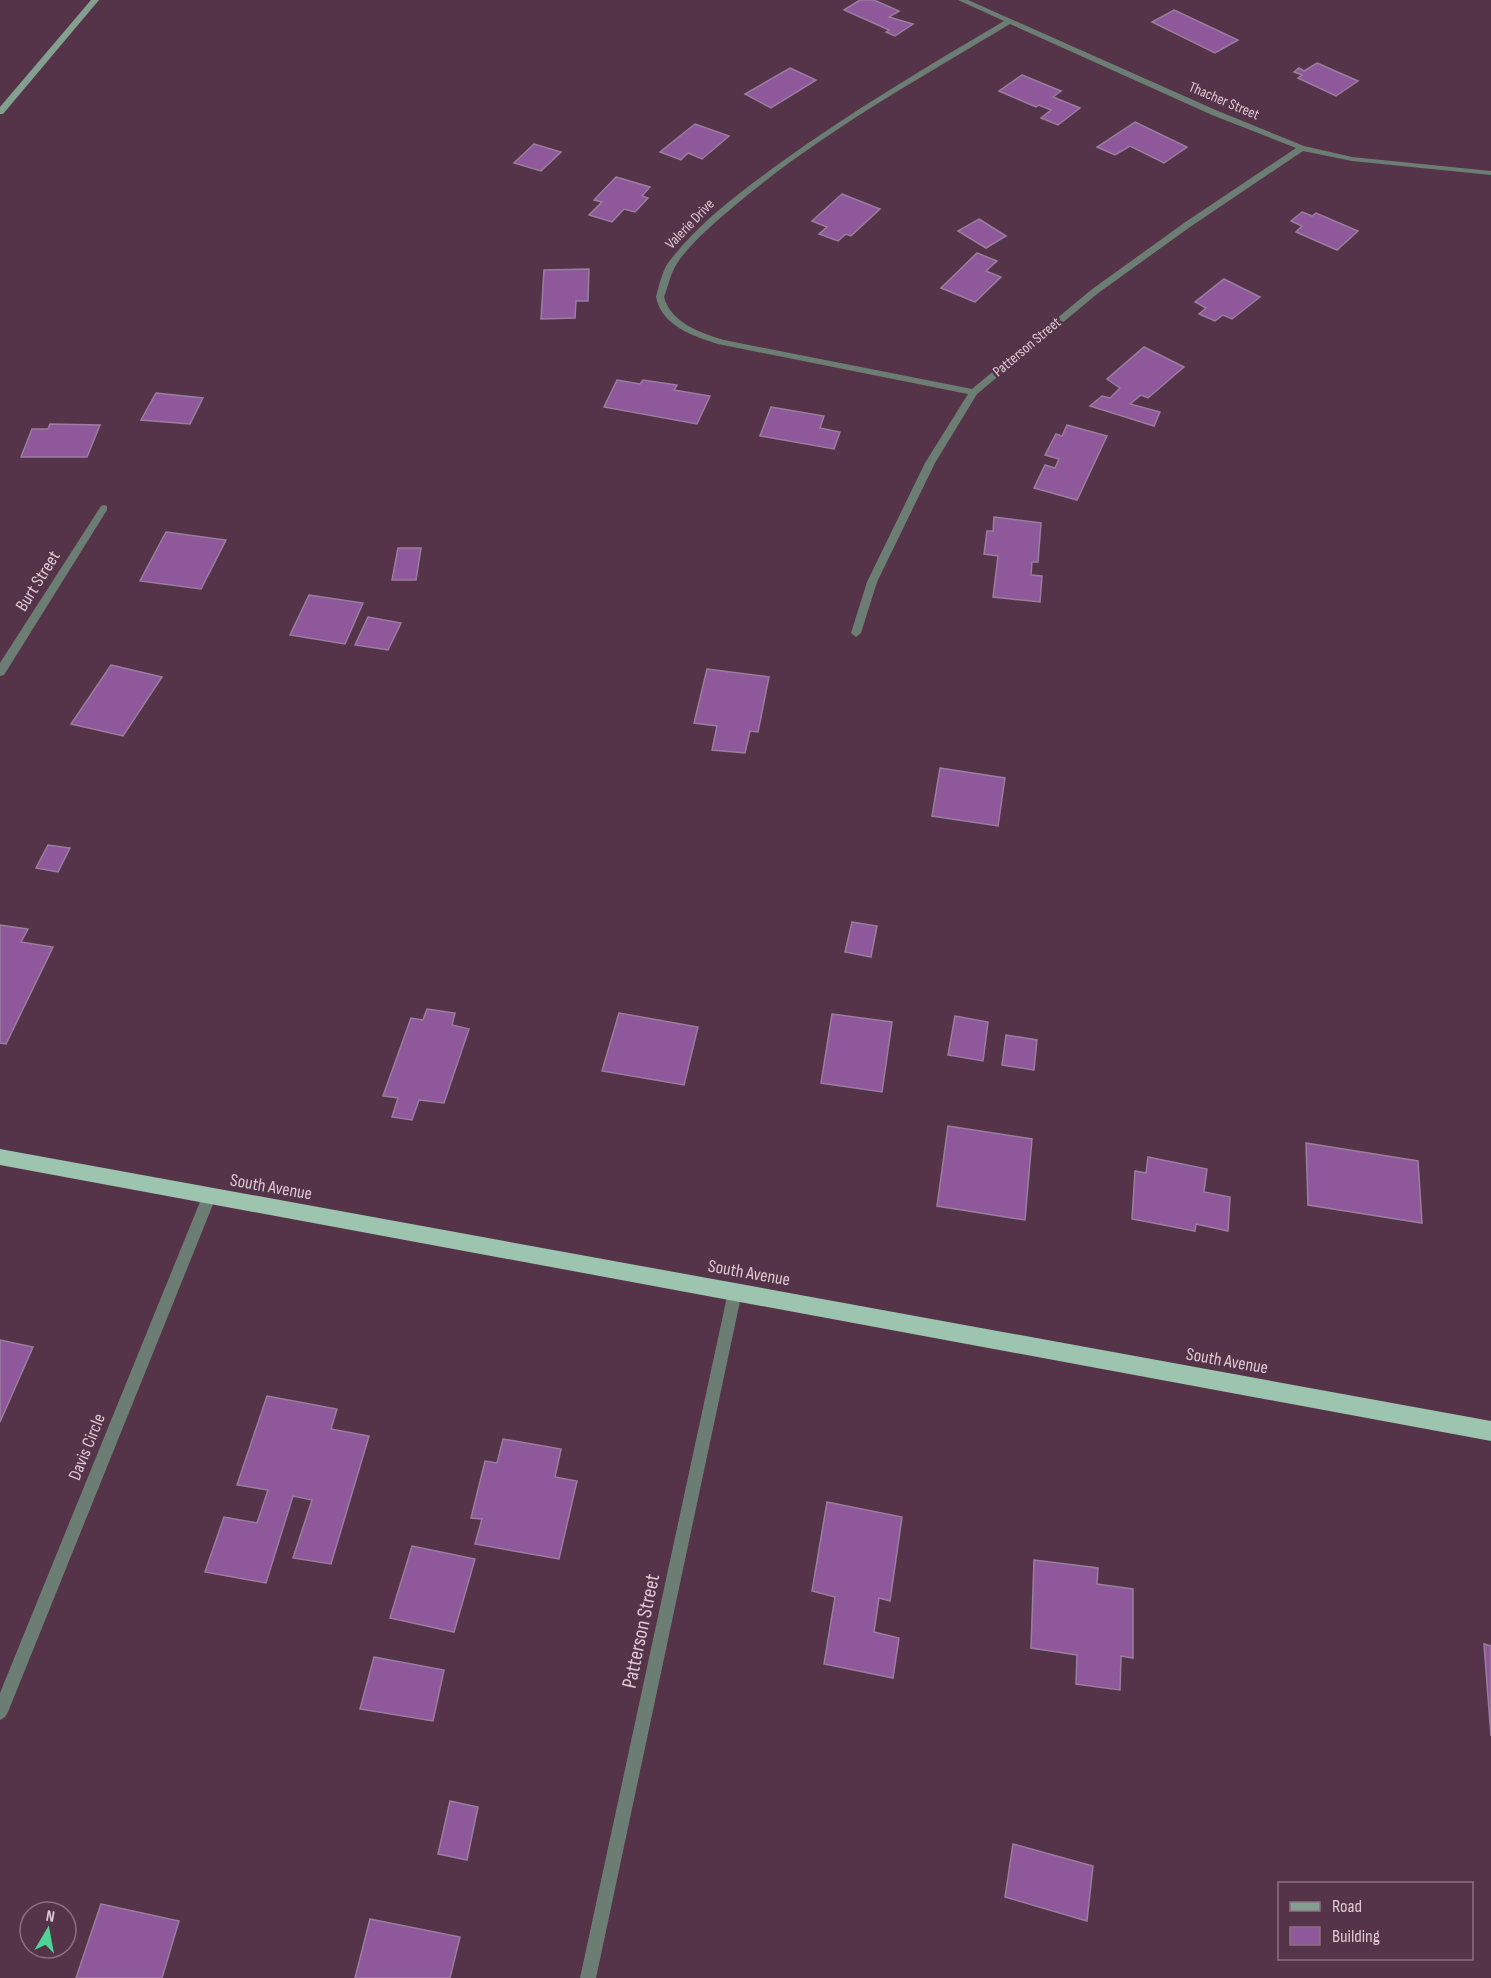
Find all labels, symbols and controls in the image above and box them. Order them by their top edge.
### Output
street label: Thacher Street [1186,78,1263,125]
street label: Valerie Drive [661,195,719,253]
street label: Patterson Street [989,313,1065,381]
street label: Burt Street [11,546,65,615]
street label: South Avenue [228,1169,314,1205]
street label: South Avenue [706,1255,792,1291]
street label: South Avenue [1184,1343,1270,1379]
street label: Davis Circle [64,1411,110,1483]
street label: Patterson Street [617,1572,665,1690]
legend [1278,1882,1473,1960]
text: Road [1332,1896,1362,1917]
north arrow [18,1900,78,1960]
text: N [44,1907,56,1927]
text: Building [1332,1926,1380,1947]

